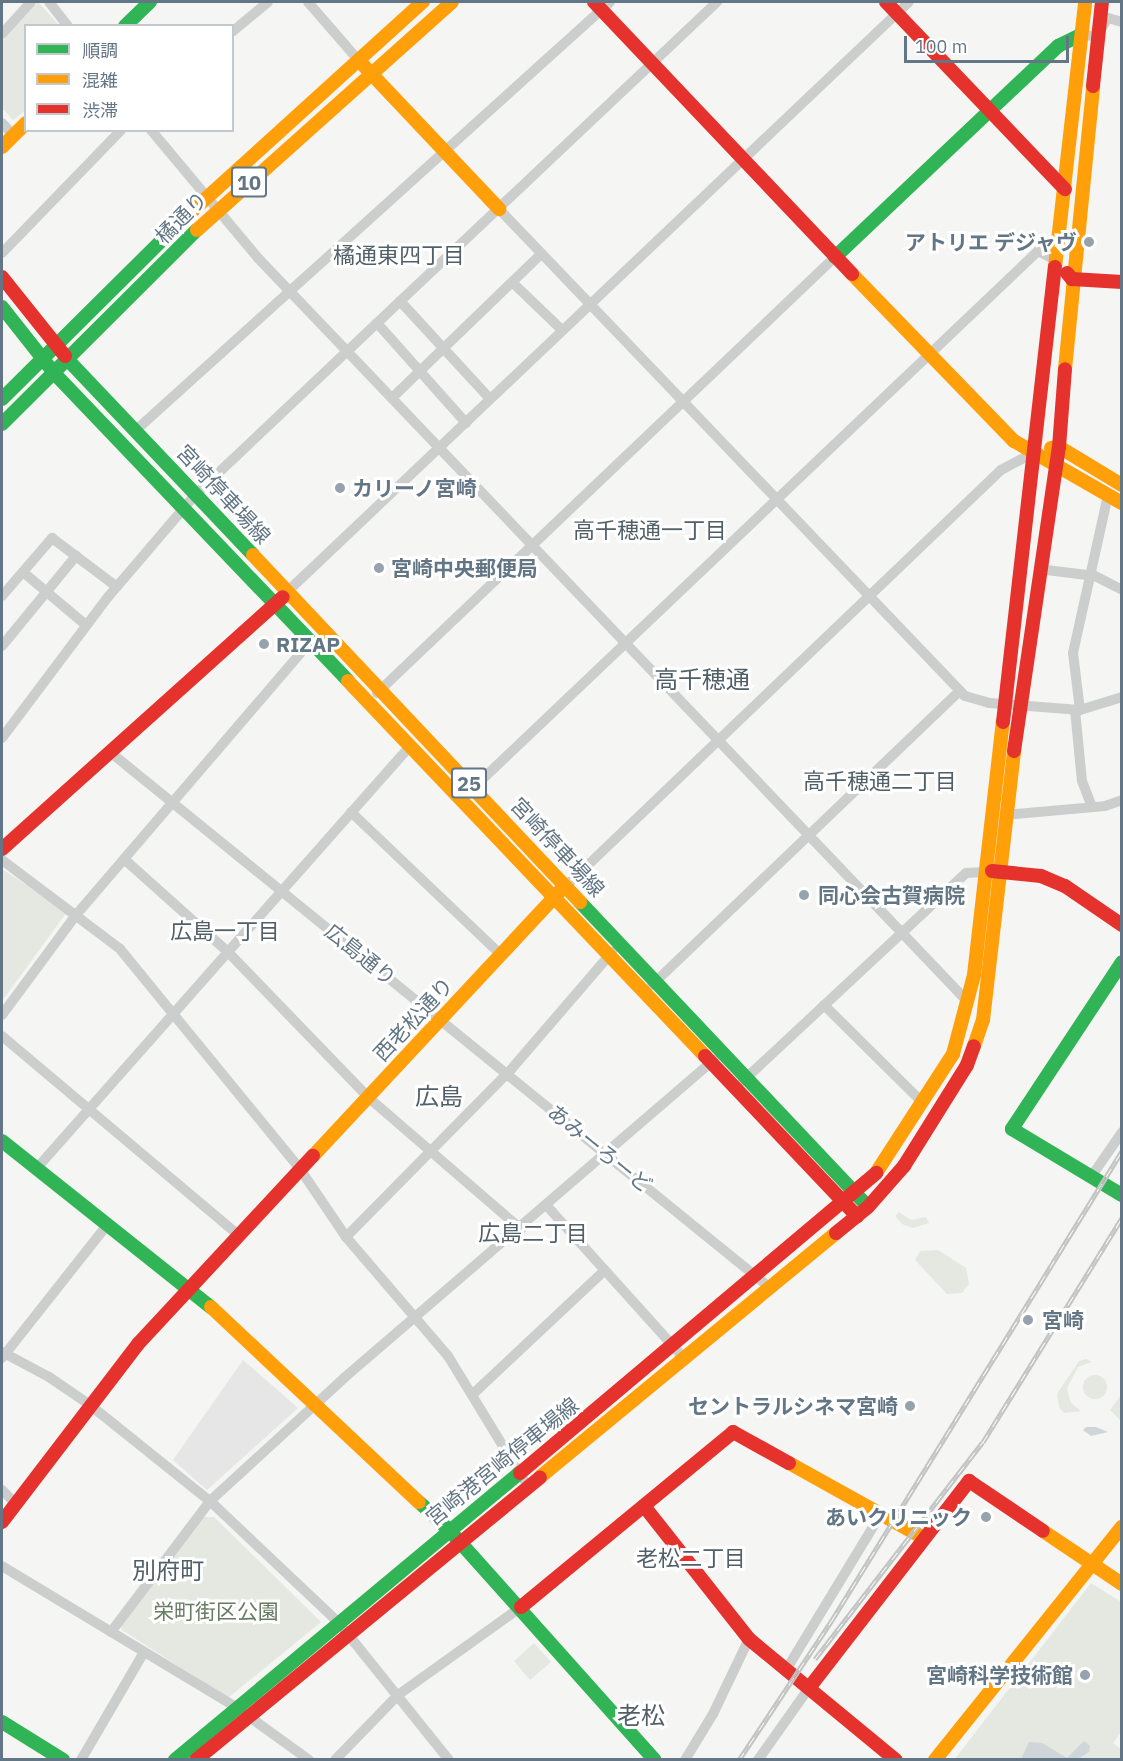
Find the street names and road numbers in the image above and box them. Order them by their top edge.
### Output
road number: 10 [231,165,267,199]
street label: 橘通り [150,186,212,248]
street label: 宮崎停車場線 [172,439,276,549]
road number: 25 [451,766,487,800]
street label: 宮崎停車場線 [506,792,610,902]
street label: 広島通り [320,918,402,990]
street label: 西老松通り [368,972,458,1066]
street label: あみーろーど [543,1099,657,1197]
street label: 宮崎港宮崎停車場線 [421,1392,583,1530]

